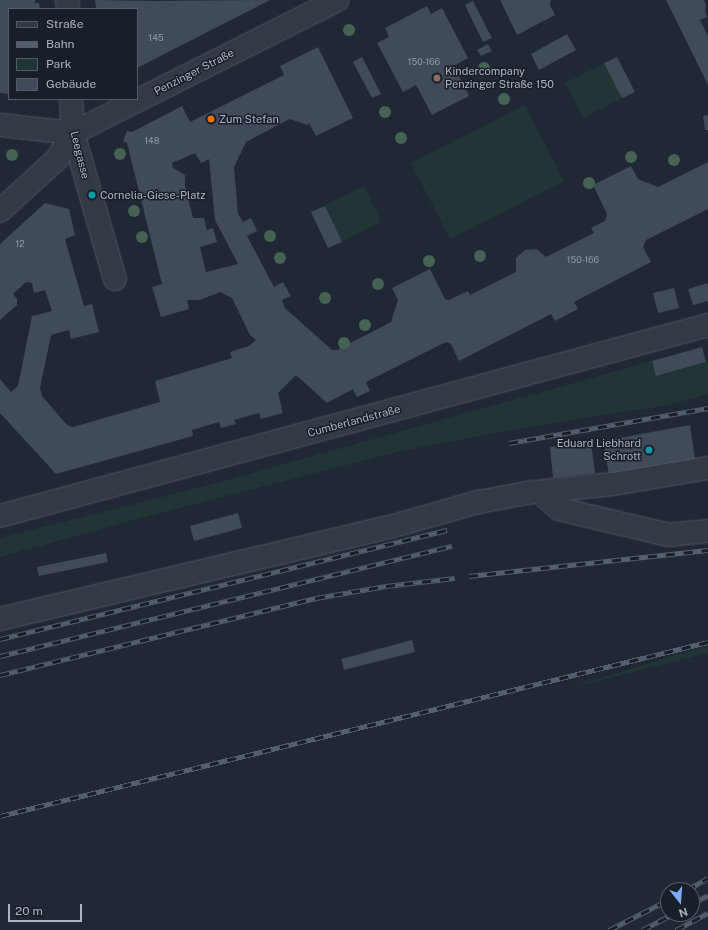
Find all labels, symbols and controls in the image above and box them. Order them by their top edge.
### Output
legend [8,8,138,100]
text: Straße [46,17,83,31]
house number: 145 [148,33,164,43]
text: Bahn [46,37,75,51]
street label: Penzinger Straße [152,46,236,98]
text: Park [46,57,72,71]
house number: 150-166 [408,57,440,67]
place label: Kindercompany Penzinger Straße 150 [445,65,554,91]
marker: Kindercompany Penzinger Straße 150 [432,73,442,83]
text: Gebäude [46,77,96,91]
place label: Zum Stefan [219,112,279,126]
marker: Zum Stefan [206,114,216,124]
street label: Leegasse [68,130,92,180]
house number: 148 [144,136,160,146]
place label: Cornelia-Giese-Platz [100,188,206,202]
marker: Cornelia-Giese-Platz [87,190,97,200]
house number: 12 [15,239,25,249]
house number: 150-166 [567,255,599,265]
street label: Cumberlandstraße [306,402,402,440]
place label: Eduard Liebhard Schrott [557,437,641,463]
marker: Eduard Liebhard Schrott [644,445,654,455]
north arrow [660,882,700,922]
scale bar [10,896,84,922]
text: 20 m [15,904,43,918]
text: N [677,906,689,920]

